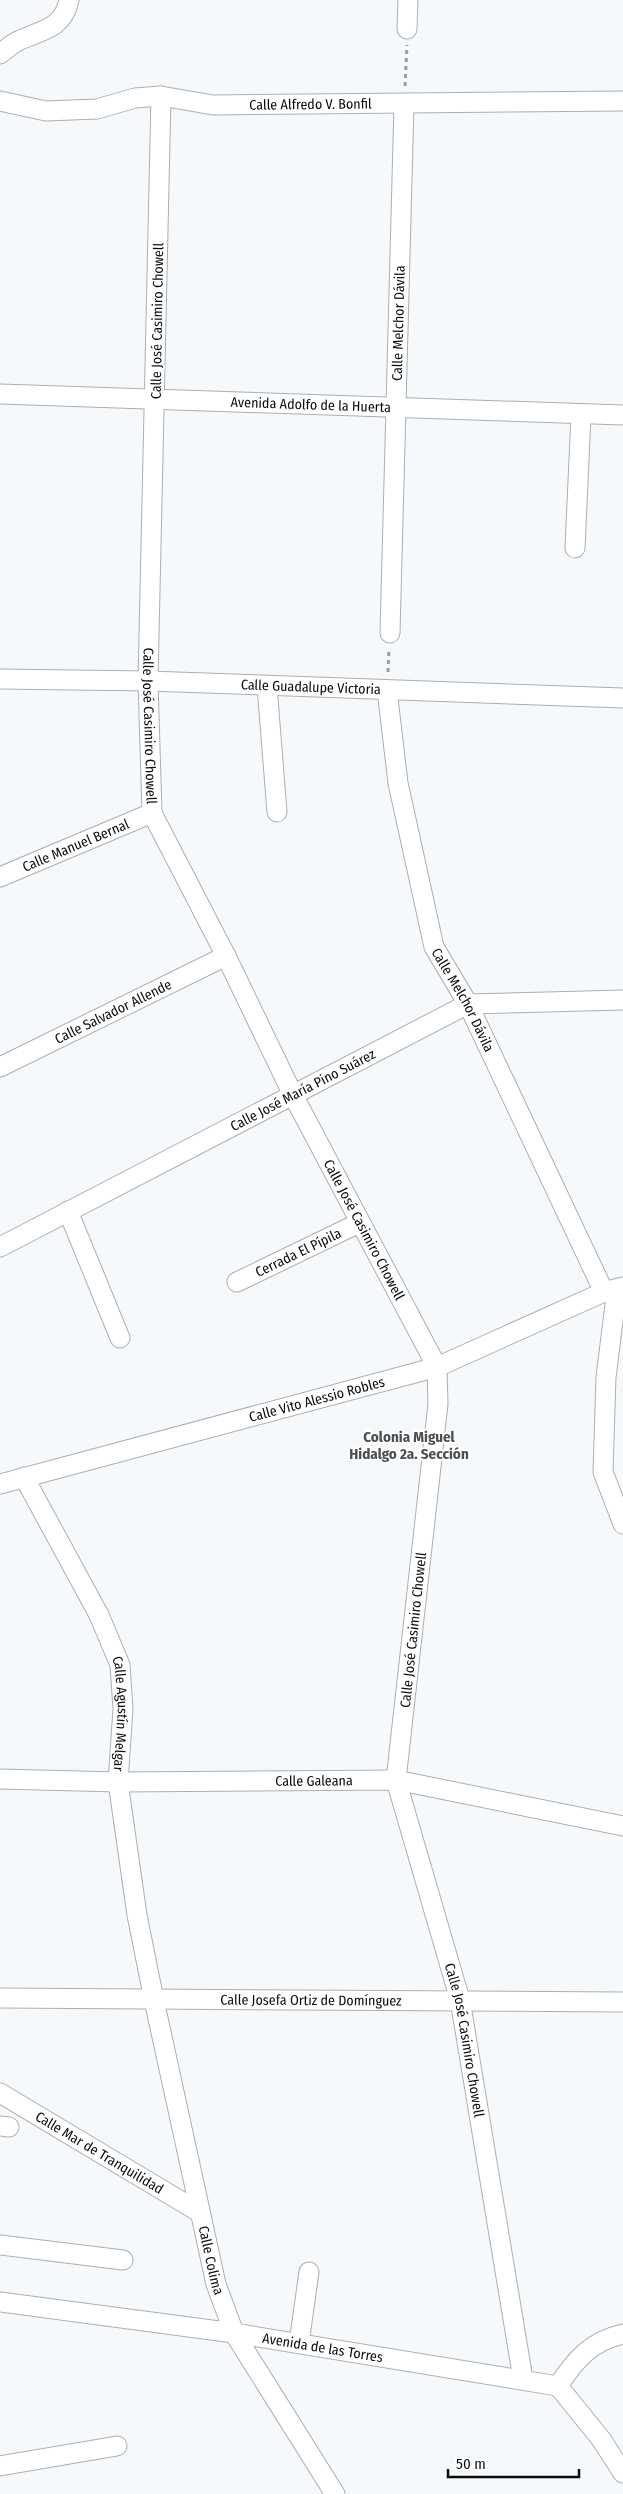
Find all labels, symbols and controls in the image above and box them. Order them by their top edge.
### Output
street label: Calle Alfredo V. Bonfil [249,95,372,114]
street label: Calle José Casimiro Chowell [148,242,167,399]
street label: Calle Melchor Dávila [389,265,409,381]
street label: Avenida Adolfo de la Huerta [230,394,391,416]
street label: Calle José Casimiro Chowell [139,647,160,805]
street label: Calle Guadalupe Victoria [241,676,381,698]
street label: Calle Manuel Bernal [20,816,132,876]
street label: Calle Melchor Dávila [428,945,497,1055]
street label: Calle Salvador Allende [52,976,175,1048]
street label: Calle José María Pino Suárez [227,1045,379,1135]
street label: Calle José Casimiro Chowell [320,1157,408,1303]
street label: Cerrada El Pípila [253,1225,344,1281]
street label: Calle Vito Alessio Robles [247,1373,387,1426]
district label: Colonia Miguel Hidalgo 2a. Sección [349,1428,469,1463]
street label: Calle José Casimiro Chowell [397,1551,430,1709]
street label: Calle Agustín Melgar [108,1653,131,1772]
street label: Calle Galeana [275,1772,353,1790]
street label: Calle José Casimiro Chowell [441,1961,487,2119]
street label: Calle Josefa Ortiz de Domínguez [220,1991,402,2010]
street label: Calle Mar de Tranquilidad [32,2108,166,2198]
street label: Calle Colima [195,2224,227,2297]
street label: Avenida de las Torres [261,2330,384,2366]
scale bar [448,2446,579,2478]
text: 50 m [456,2455,486,2473]

